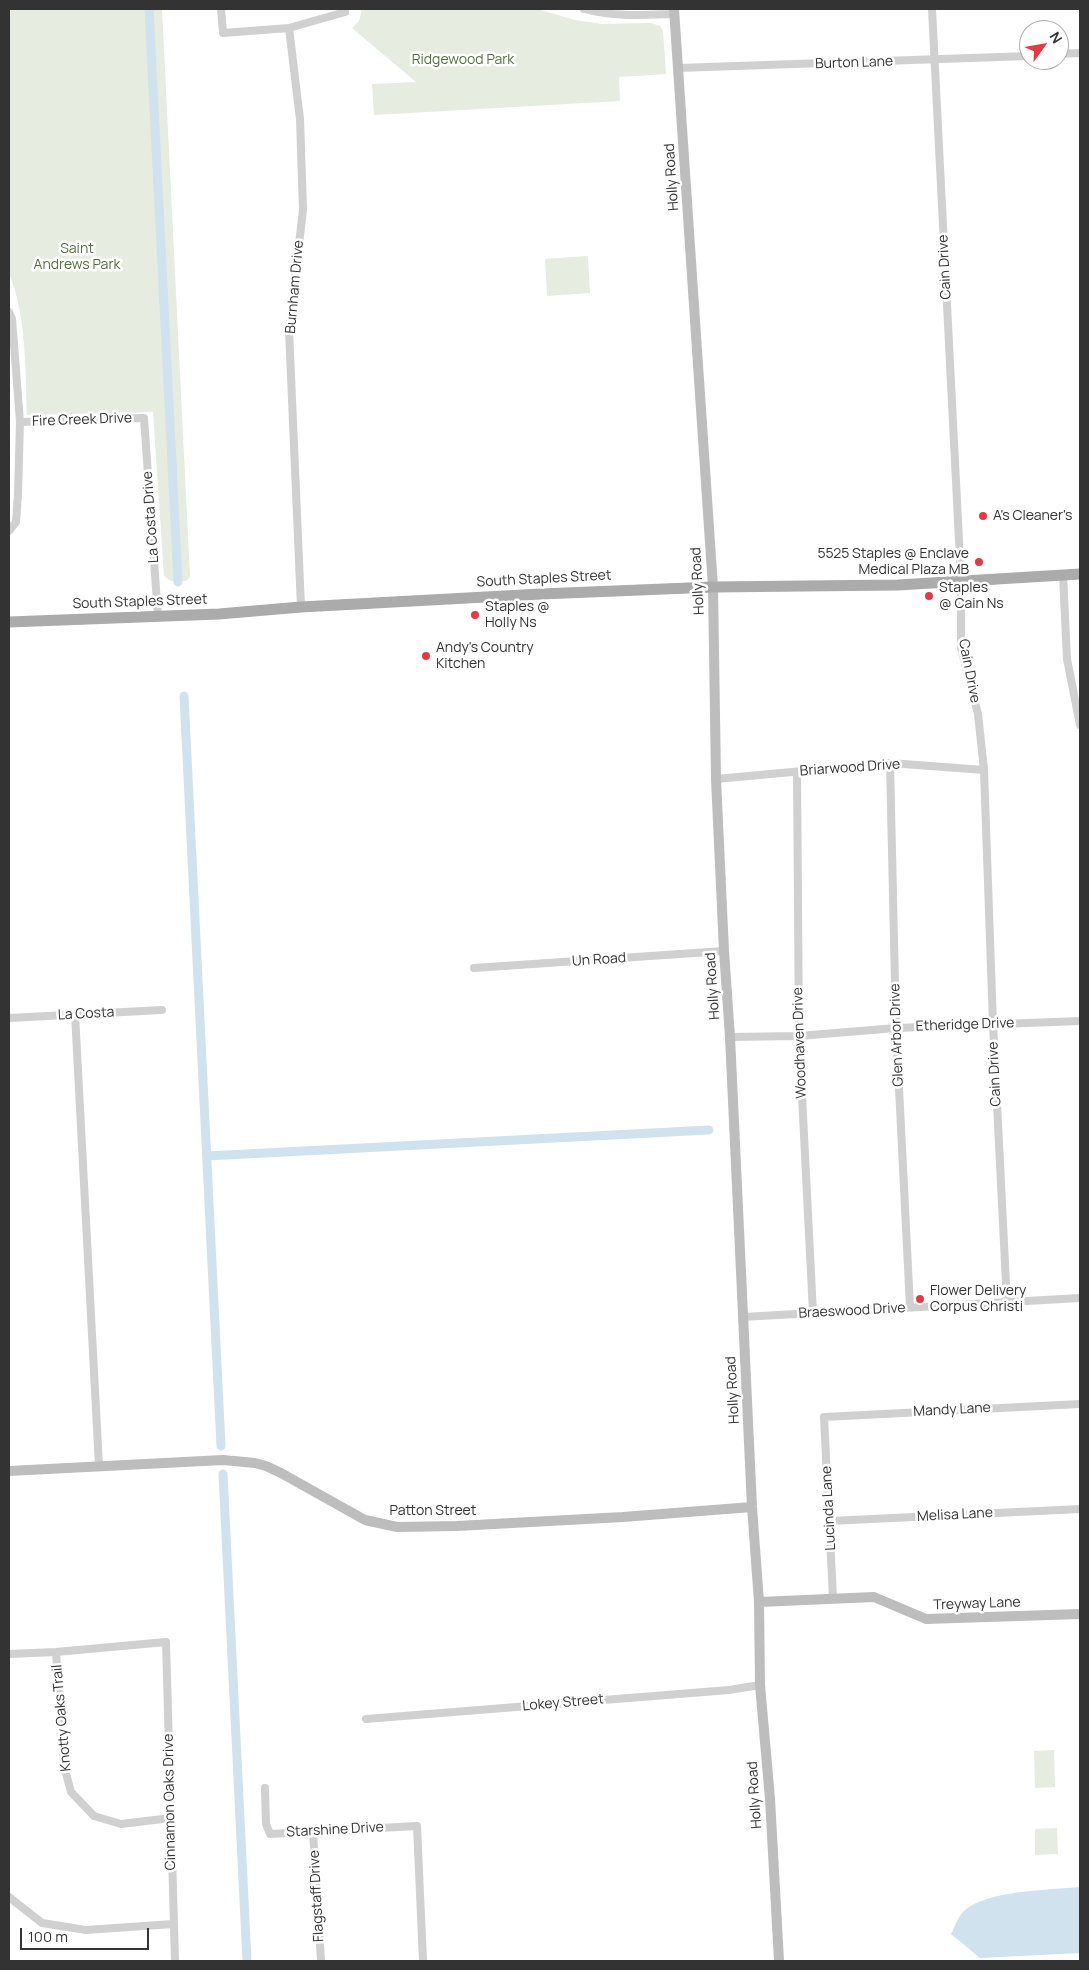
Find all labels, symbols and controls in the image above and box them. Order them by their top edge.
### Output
north arrow [1019,20,1069,70]
text: N [1046,28,1067,47]
park label: Ridgewood Park [412,52,514,68]
street label: Burton Lane [815,53,893,73]
street label: Holly Road [661,143,683,211]
street label: Cain Drive [935,234,955,300]
street label: Burnham Drive [283,240,307,334]
park label: Saint Andrews Park [34,241,120,274]
street label: Fire Creek Drive [32,410,132,430]
street label: La Costa Drive [139,470,163,564]
place label: A's Cleaner's [993,508,1072,524]
marker: A's Cleaner's [977,510,989,522]
place label: 5525 Staples @ Enclave Medical Plaza MB [817,546,969,578]
street label: Holly Road [688,547,708,615]
marker: 5525 Staples @ Enclave Medical Plaza MB [973,556,985,568]
street label: South Staples Street [476,567,612,591]
place label: Staples @ Cain Ns [939,580,1004,612]
marker: Staples @ Cain Ns [923,590,935,602]
street label: South Staples Street [72,591,208,613]
place label: Staples @ Holly Ns [485,599,550,632]
marker: Staples @ Holly Ns [469,609,481,621]
street label: Cain Drive [955,638,983,704]
place label: Andy's Country Kitchen [436,640,534,672]
marker: Andy's Country Kitchen [420,650,432,662]
street label: Briarwood Drive [799,756,901,780]
street label: Un Road [571,950,627,970]
street label: Holly Road [702,952,724,1020]
street label: Glen Arbor Drive [887,983,907,1087]
street label: Woodhaven Drive [790,987,810,1099]
street label: La Costa [57,1004,115,1024]
street label: Etheridge Drive [915,1015,1015,1035]
street label: Cain Drive [985,1041,1005,1107]
place label: Flower Delivery Corpus Christi [930,1283,1026,1315]
marker: Flower Delivery Corpus Christi [914,1293,926,1305]
street label: Braeswood Drive [798,1300,906,1322]
street label: Holly Road [723,1356,743,1424]
street label: Mandy Lane [913,1400,991,1420]
street label: Lucinda Lane [818,1465,840,1551]
street label: Patton Street [390,1503,476,1519]
street label: Melisa Lane [917,1505,993,1525]
street label: Treyway Lane [933,1594,1021,1614]
street label: Knotty Oaks Trail [49,1664,75,1772]
street label: Lokey Street [522,1691,604,1715]
street label: Cinnamon Oaks Drive [160,1734,180,1870]
street label: Holly Road [744,1761,766,1829]
street label: Starshine Drive [286,1819,384,1841]
street label: Flagstaff Drive [306,1850,328,1942]
scale bar [22,1918,151,1950]
text: 100 m [28,1926,68,1947]

